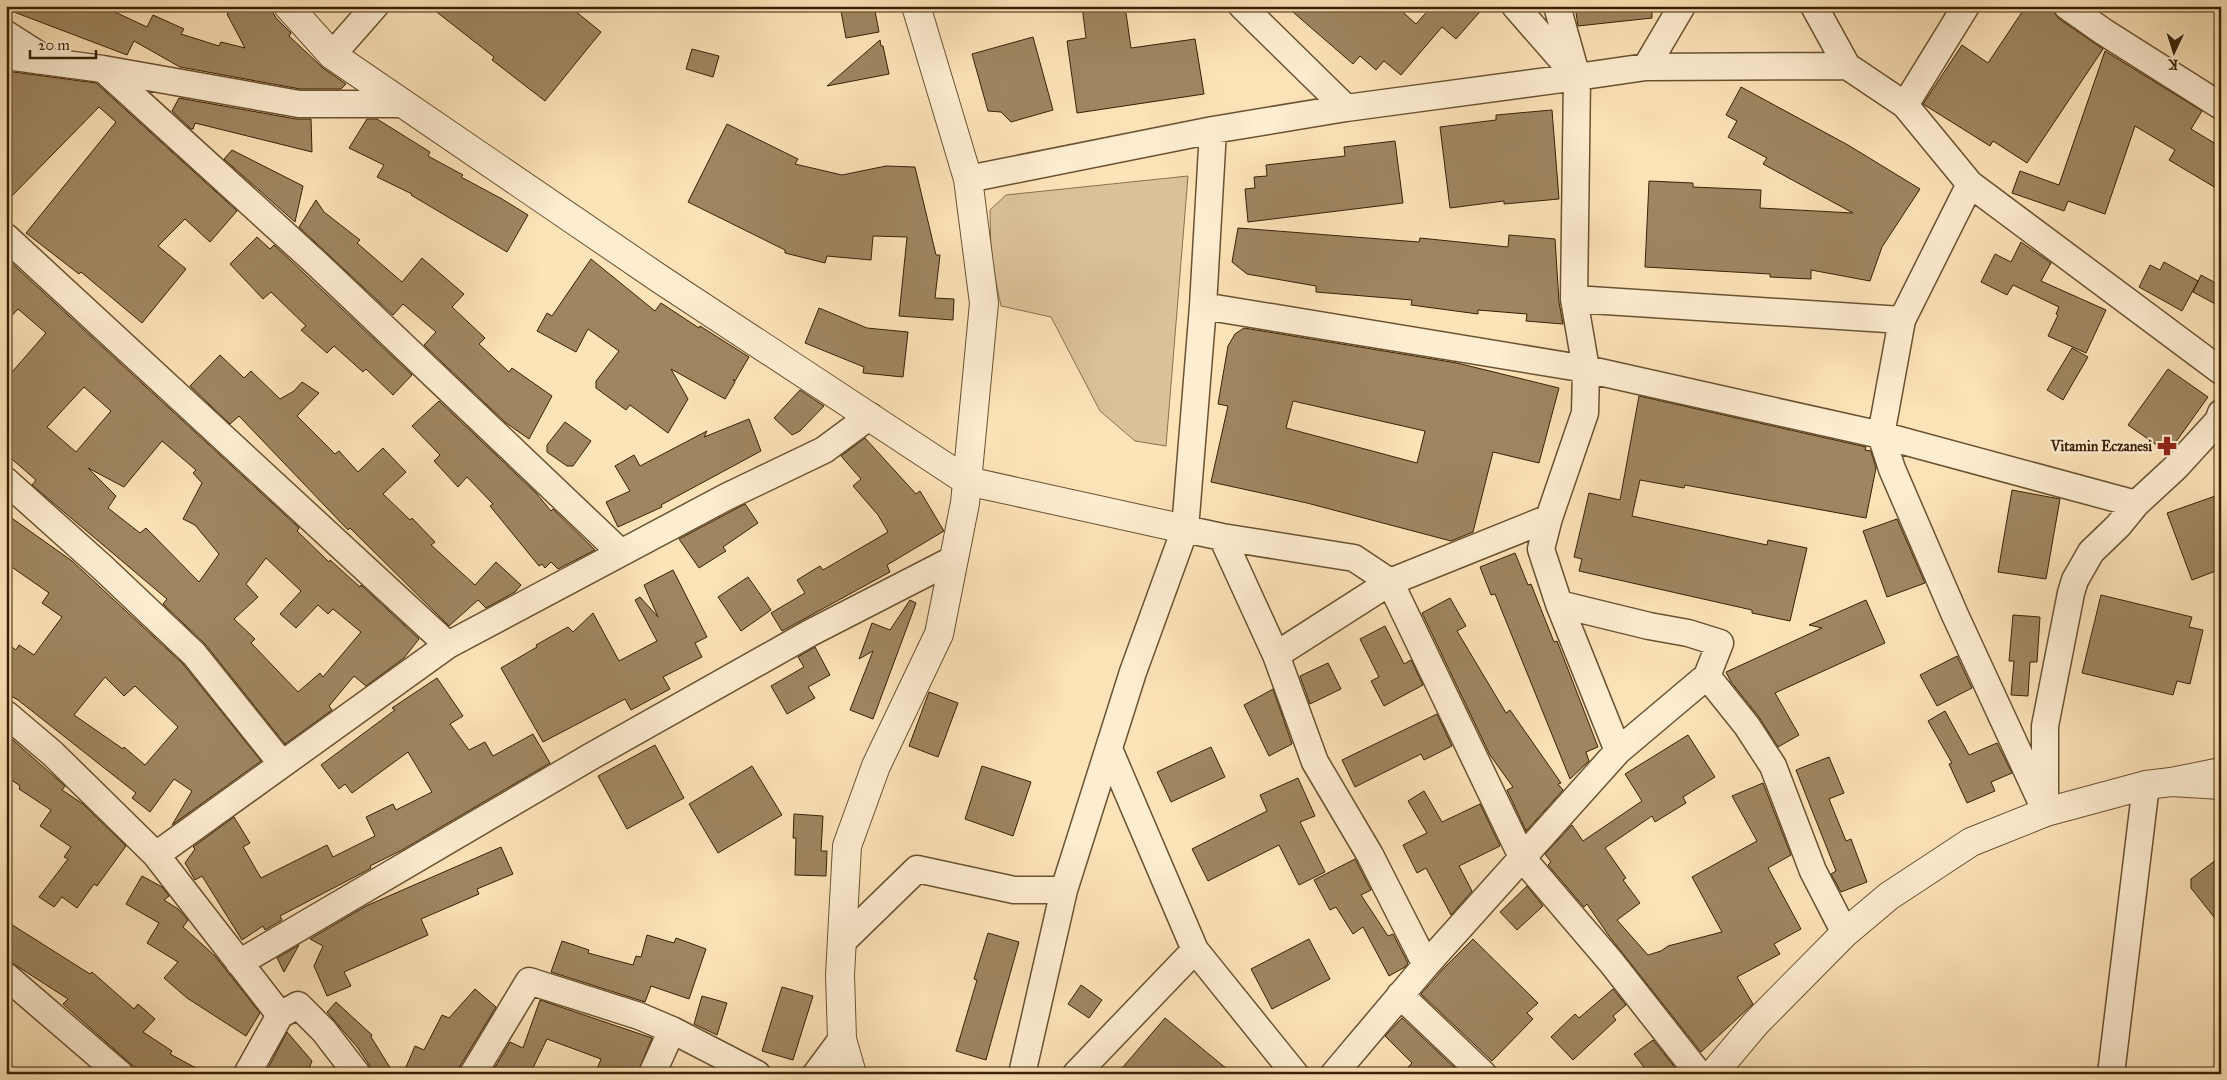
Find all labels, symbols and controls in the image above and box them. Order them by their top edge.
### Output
scale bar [30,28,96,60]
north arrow [2150,28,2200,78]
text: 20 m [38,36,70,54]
text: K [2167,56,2179,73]
pharmacy icon: Vitamin Eczanesi [2156,435,2178,457]
place label: Vitamin Eczanesi [2050,438,2152,455]

